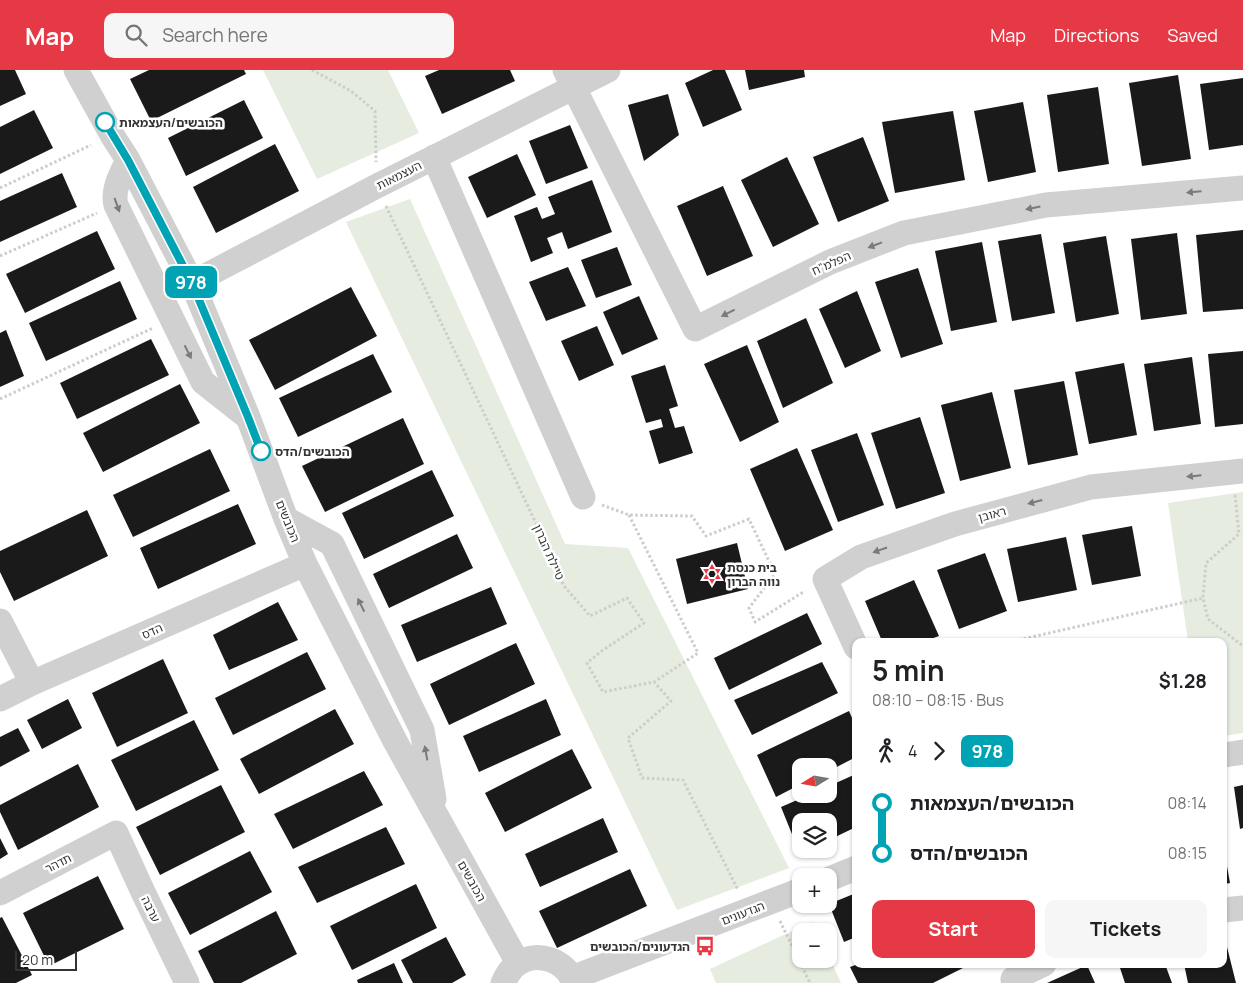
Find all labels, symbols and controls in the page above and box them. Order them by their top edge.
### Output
search box [104,13,454,58]
text: Map [25,19,74,52]
icon: search [122,21,150,49]
text: Search here [162,22,268,48]
text: Map [990,23,1026,47]
text: Directions [1054,23,1139,47]
text: Saved [1167,23,1218,47]
marker: הכובשים/העצמאות [95,112,115,132]
place label: הכובשים/העצמאות [119,114,223,131]
street label: העצמאות [373,156,425,194]
one-way arrow [1186,188,1202,196]
one-way arrow [114,198,121,213]
one-way arrow [1025,204,1040,212]
one-way arrow [867,241,882,249]
street label: הפלמ"ח [809,247,853,279]
line badge: 978 [162,266,220,298]
text: 978 [175,270,207,294]
one-way arrow [720,309,735,317]
one-way arrow [184,344,192,359]
marker: הכובשים/הדס [251,441,271,461]
place label: הכובשים/הדס [275,443,350,460]
one-way arrow [1186,472,1202,480]
street label: הכובשים [272,497,304,545]
one-way arrow [1027,499,1042,507]
street label: ראובן [976,502,1008,526]
street label: טיילת הברון [529,521,569,583]
one-way arrow [872,547,887,554]
place label: בית כנסת נווה הברון [727,559,780,590]
synagogue icon: בית כנסת נווה הברון [701,563,723,585]
one-way arrow [357,598,365,612]
street label: הדס [139,619,165,643]
text: 5 min [872,651,945,689]
text: $1.28 [1159,668,1207,694]
text: 08:10 – 08:15 · Bus [872,689,1004,711]
icon: walk [872,737,900,765]
icon: forward [925,737,953,765]
text: 978 [971,739,1003,763]
text: 4 [908,740,917,762]
one-way arrow [422,745,430,761]
north arrow [792,758,838,802]
map controls [792,758,837,968]
text: הכובשים/העצמאות [910,790,1074,816]
text: 08:14 [1167,792,1207,814]
button: layers [792,813,837,858]
text: הכובשים/הדס [910,840,1028,866]
text: 08:15 [1168,842,1207,864]
street label: תדהר [42,849,74,877]
street label: הכובשים [454,858,490,904]
button: + [792,868,837,913]
street label: ערבה [137,893,165,925]
street label: הגדעונים [719,897,767,929]
button: Start [872,900,1035,958]
button: Tickets [1045,900,1207,958]
button: − [792,923,837,968]
bus stop icon: הגדעונים/הכובשים [694,935,716,957]
place label: הגדעונים/הכובשים [590,938,690,955]
scale bar [15,948,78,971]
text: 20 m [22,950,53,969]

